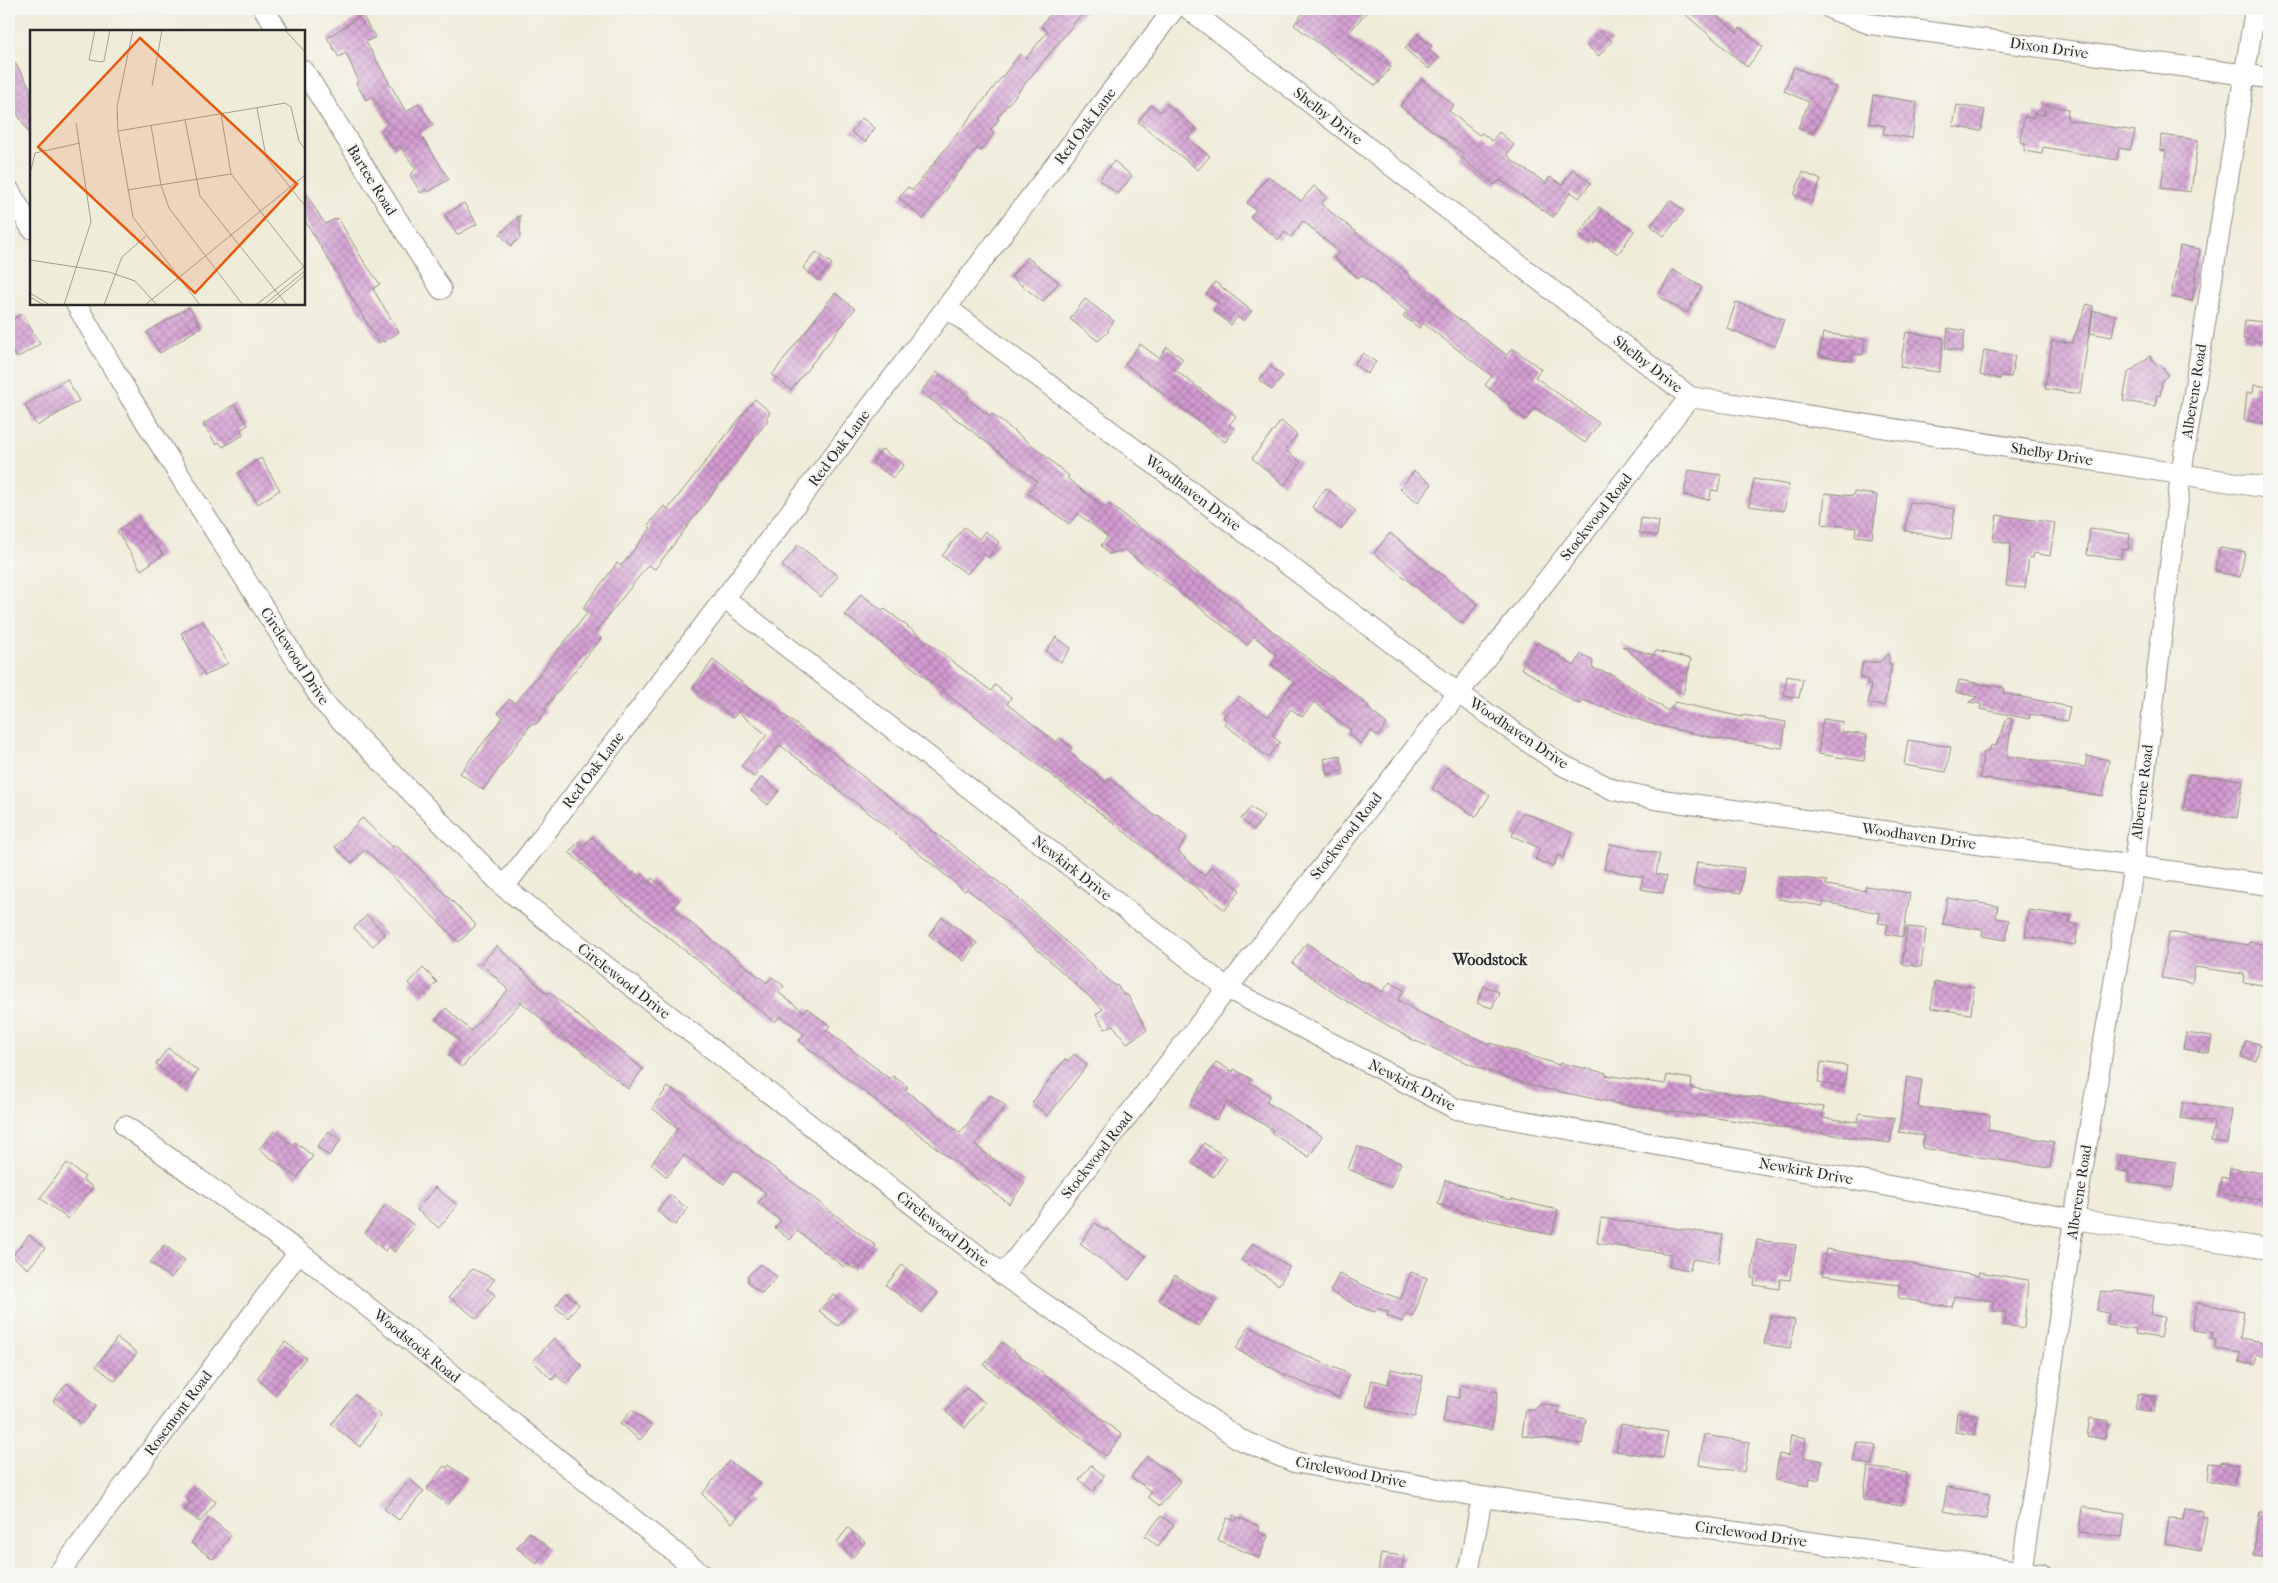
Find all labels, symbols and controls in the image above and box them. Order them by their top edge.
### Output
inset map [30,30,305,305]
street label: Dixon Drive [2008,34,2090,63]
street label: Shelby Drive [1290,83,1367,149]
street label: Red Oak Lane [1050,84,1120,168]
street label: Bartee Road [343,141,401,219]
street label: Shelby Drive [1610,331,1687,397]
street label: Alberene Road [2177,342,2210,441]
street label: Red Oak Lane [804,406,874,490]
street label: Shelby Drive [2010,439,2095,469]
street label: Woodhaven Drive [1141,450,1245,535]
street label: Stockwood Road [1556,469,1636,564]
street label: Circlewood Drive [257,604,334,709]
street label: Woodhaven Drive [1465,693,1572,773]
street label: Red Oak Lane [558,728,628,812]
street label: Alberene Road [2127,743,2157,841]
street label: Stockwood Road [1306,788,1386,883]
street label: Woodhaven Drive [1860,819,1978,853]
street label: Newkirk Drive [1029,832,1116,905]
street label: Circlewood Drive [574,939,674,1023]
district label: Woodstock [1452,950,1528,969]
street label: Newkirk Drive [1365,1055,1459,1115]
street label: Stockwood Road [1057,1107,1137,1202]
street label: Alberene Road [2062,1143,2095,1242]
street label: Newkirk Drive [1757,1154,1855,1188]
street label: Circlewood Drive [893,1187,993,1271]
street label: Woodstock Road [369,1305,465,1387]
street label: Rosemont Road [140,1366,216,1459]
street label: Circlewood Drive [1294,1452,1409,1492]
street label: Circlewood Drive [1694,1517,1809,1551]

